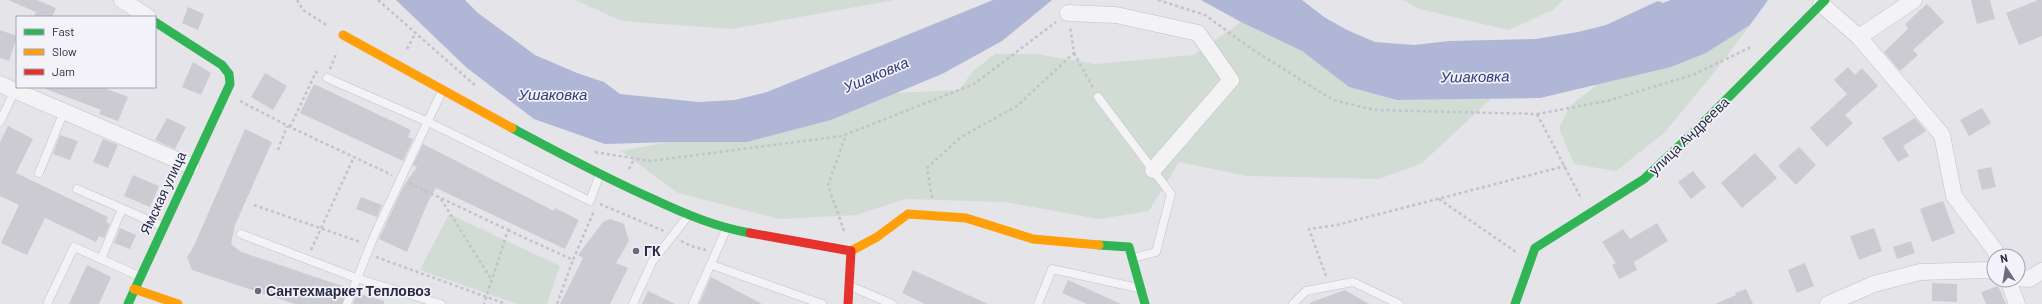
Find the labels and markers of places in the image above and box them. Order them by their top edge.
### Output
place label: ГК [644,242,661,259]
marker: ГК [631,246,641,256]
place label: Сантехмаркет Тепловоз [266,282,431,299]
marker: Сантехмаркет Тепловоз [253,286,263,296]

